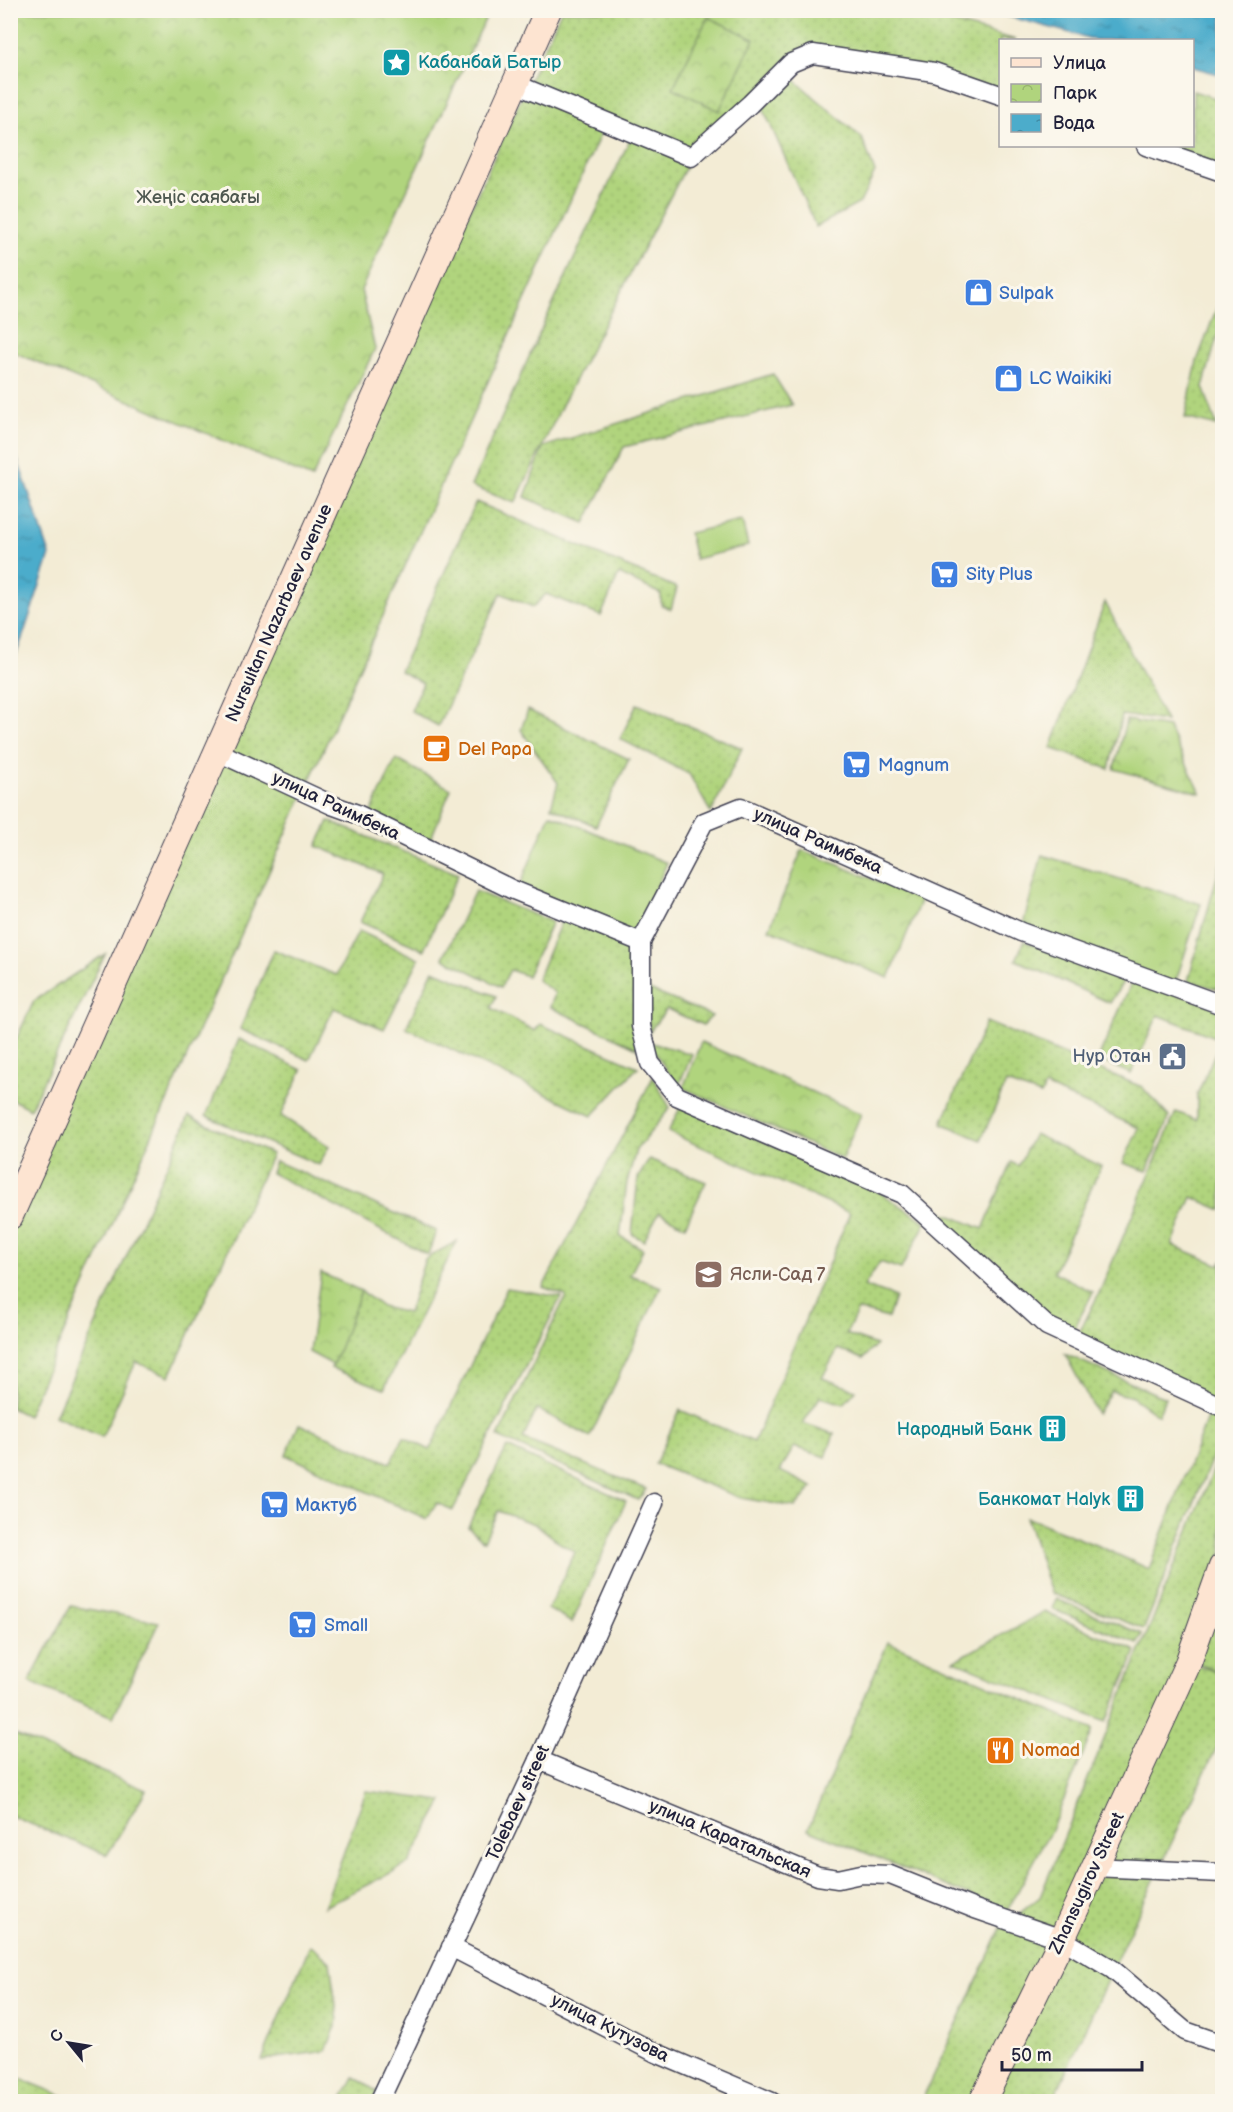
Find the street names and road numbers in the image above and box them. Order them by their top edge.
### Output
street label: Nursultan Nazarbaev avenue [221,500,337,725]
street label: улица Раимбека [269,767,403,845]
street label: улица Раимбека [751,803,886,879]
street label: Tolebaev street [482,1741,554,1864]
street label: улица Каратальская [646,1795,814,1883]
street label: Zhansugirov Street [1045,1808,1129,1958]
street label: улица Кутузова [548,1989,673,2067]

